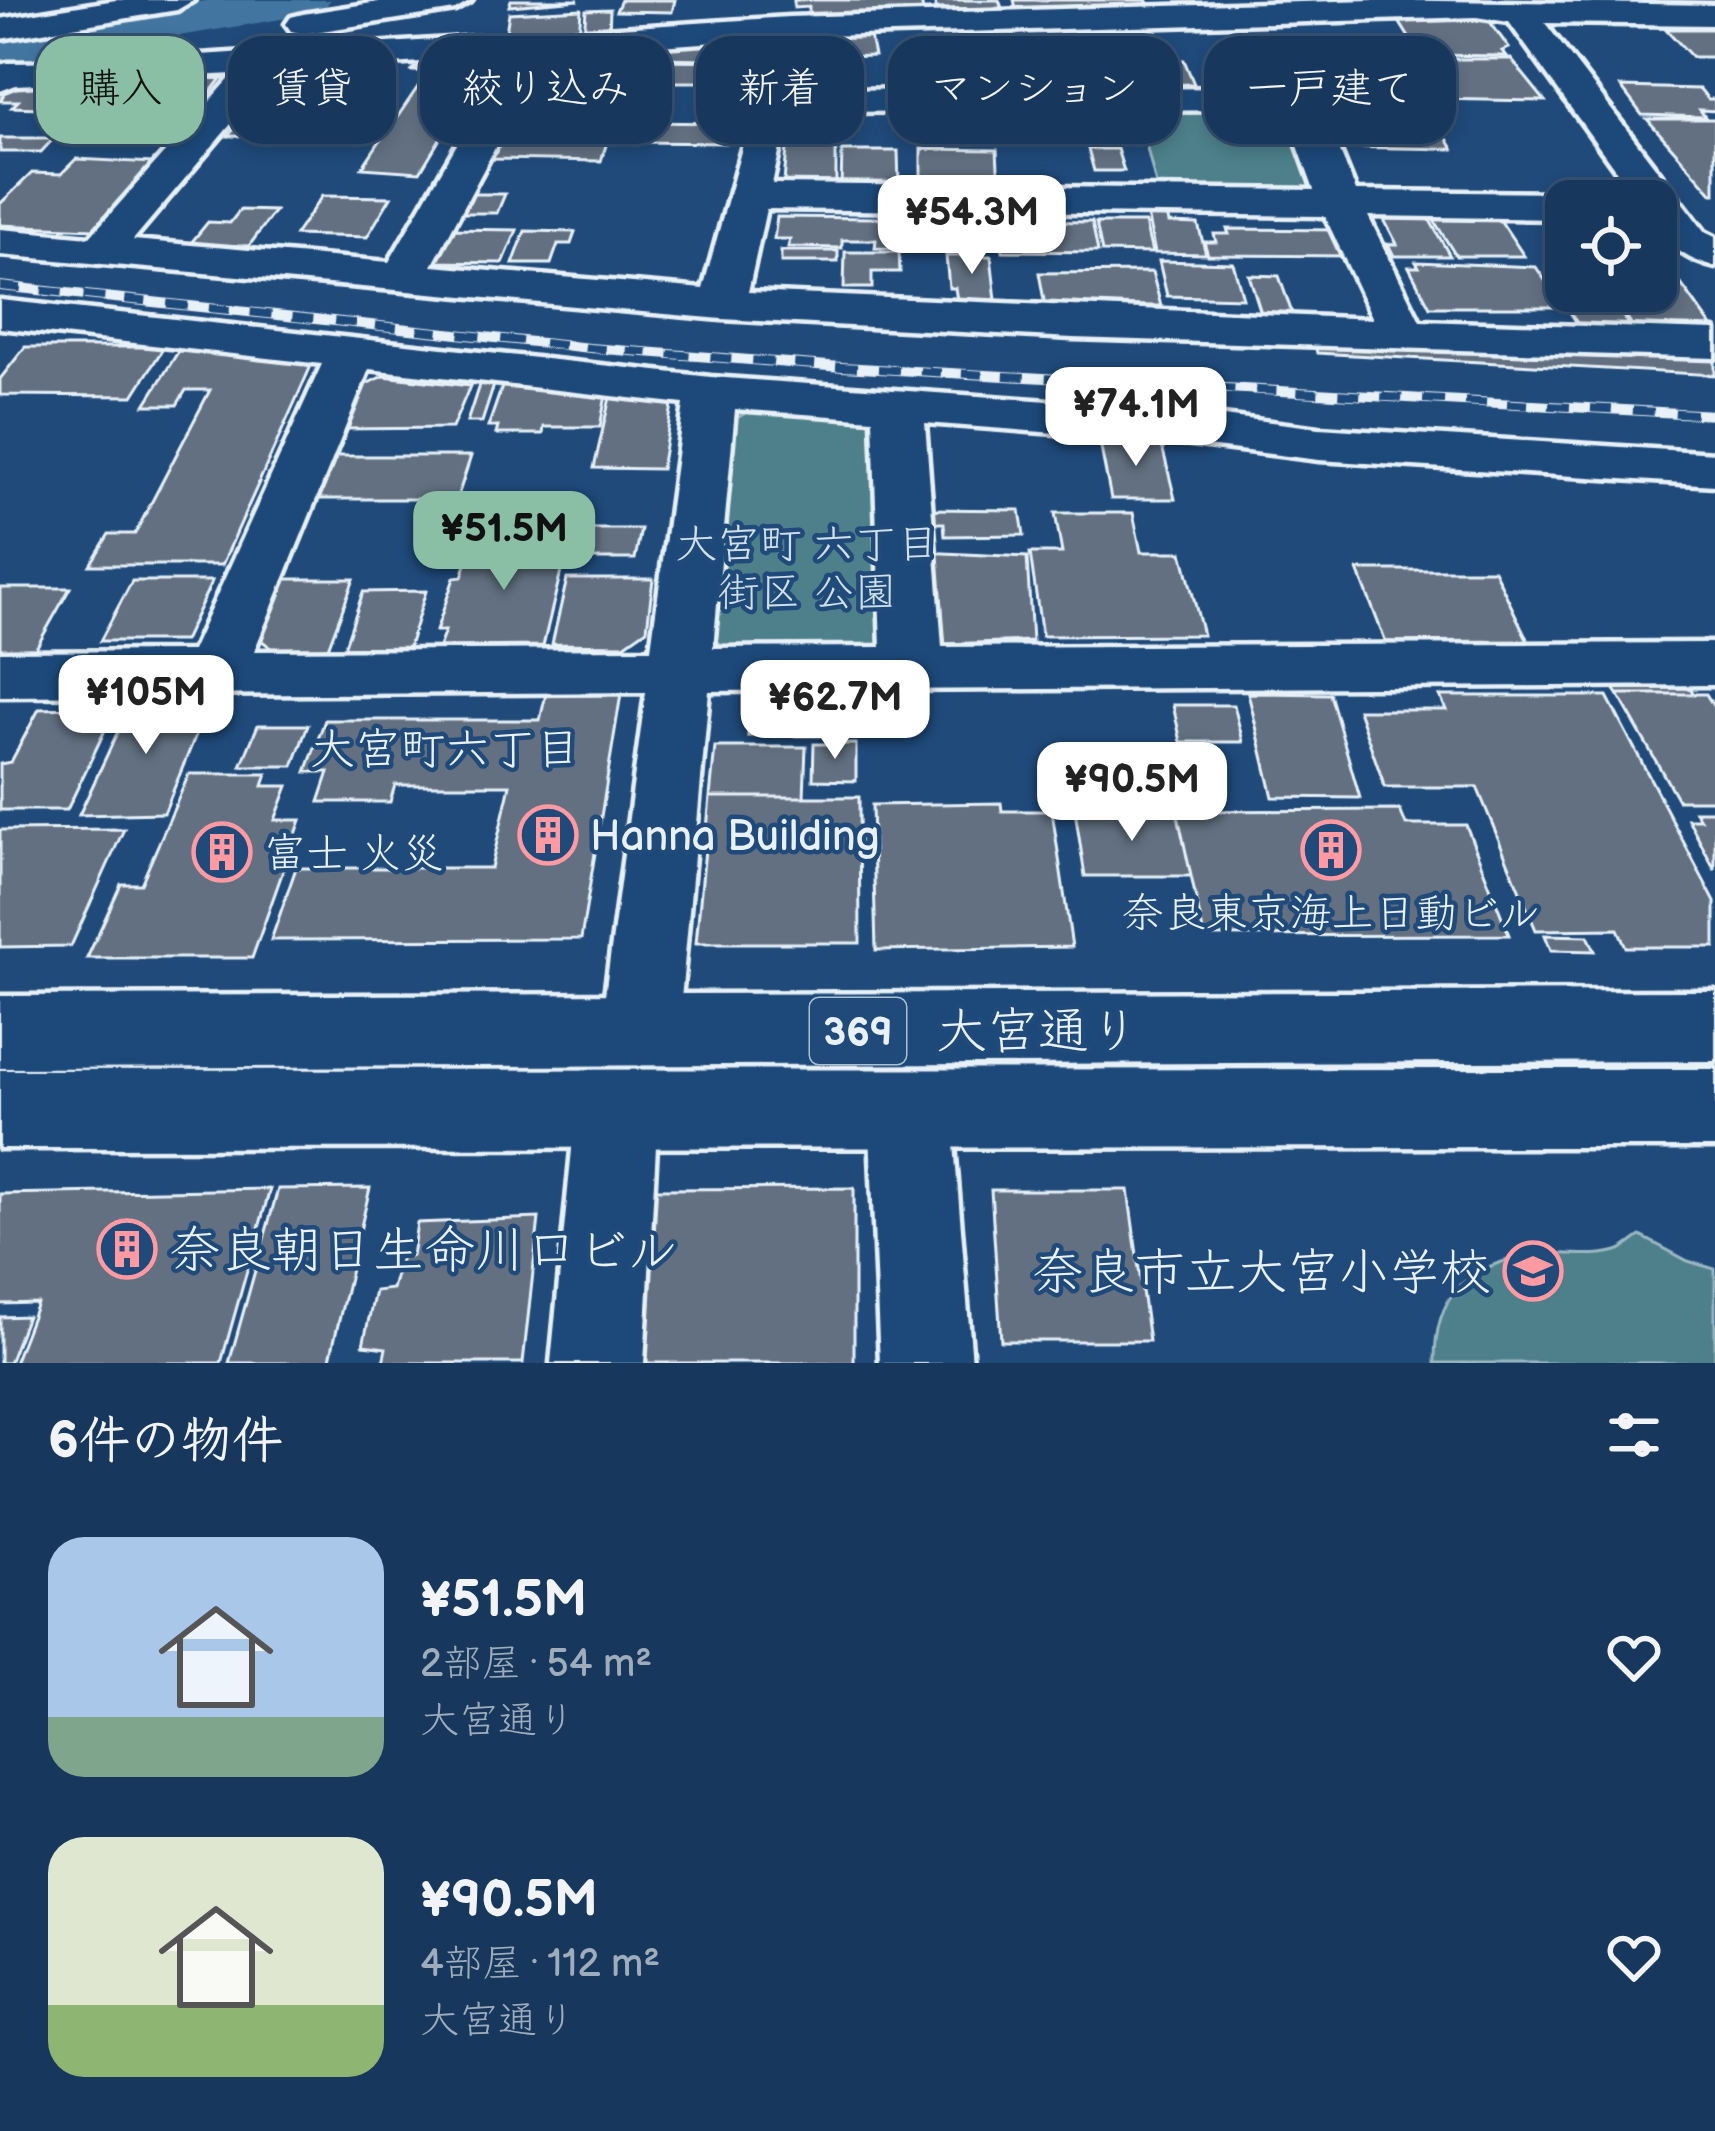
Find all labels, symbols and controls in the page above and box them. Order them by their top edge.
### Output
chip: 購入 [36,36,204,144]
chip: 賃貸 [228,36,396,144]
chip: 絞り込み [420,36,672,144]
chip: 新着 [696,36,864,144]
chip: マンション [888,36,1180,144]
chip: 一戸建て [1204,36,1456,144]
pin: ¥54.3M [874,175,1070,277]
map controls [1545,180,1677,312]
button: locate [1545,180,1677,312]
text: ¥54.3M [905,190,1039,237]
pin: ¥74.1M [1038,367,1234,469]
text: ¥74.1M [1072,382,1200,429]
pin: ¥51.5M [406,491,602,593]
text: ¥51.5M [440,506,568,553]
park label: 大宮町 六丁目 街区 公園 [675,520,939,619]
pin: ¥105M [62,655,230,757]
pin: ¥62.7M [737,660,933,762]
text: ¥105M [86,670,206,717]
text: ¥62.7M [768,675,902,722]
district label: 大宮町六丁目 [310,723,580,778]
pin: ¥90.5M [1034,742,1230,844]
text: ¥90.5M [1064,757,1200,804]
building icon: Hanna Building [517,804,579,866]
place label: Hanna Building [590,812,880,863]
building icon: 奈良東京海上日動ビル [1300,819,1362,881]
building icon: 富士 火災 [191,821,253,883]
place label: 富士 火災 [264,829,443,880]
place label: 奈良東京海上日動ビル [1121,889,1541,940]
road number: 369 [810,998,906,1064]
street label: 大宮通り [936,1002,1140,1063]
building icon: 奈良朝日生命川口ビル [96,1218,158,1280]
place label: 奈良朝日生命川口ビル [169,1221,678,1282]
school or university icon: 奈良市立大宮小学校 [1502,1240,1564,1302]
place label: 奈良市立大宮小学校 [1032,1243,1491,1304]
icon: filters [1601,1402,1667,1468]
text: 6件の物件 [48,1411,283,1472]
text: ¥51.5M [420,1570,587,1631]
icon: home [144,1585,288,1729]
icon: heart [1601,1624,1667,1690]
text: 2部屋 · 54 m² [420,1641,652,1688]
text: 大宮通り [420,1698,576,1745]
text: ¥90.5M [420,1870,598,1931]
icon: home [144,1885,288,2029]
icon: heart [1601,1924,1667,1990]
text: 4部屋 · 112 m² [420,1941,660,1988]
text: 大宮通り [420,1998,576,2045]

